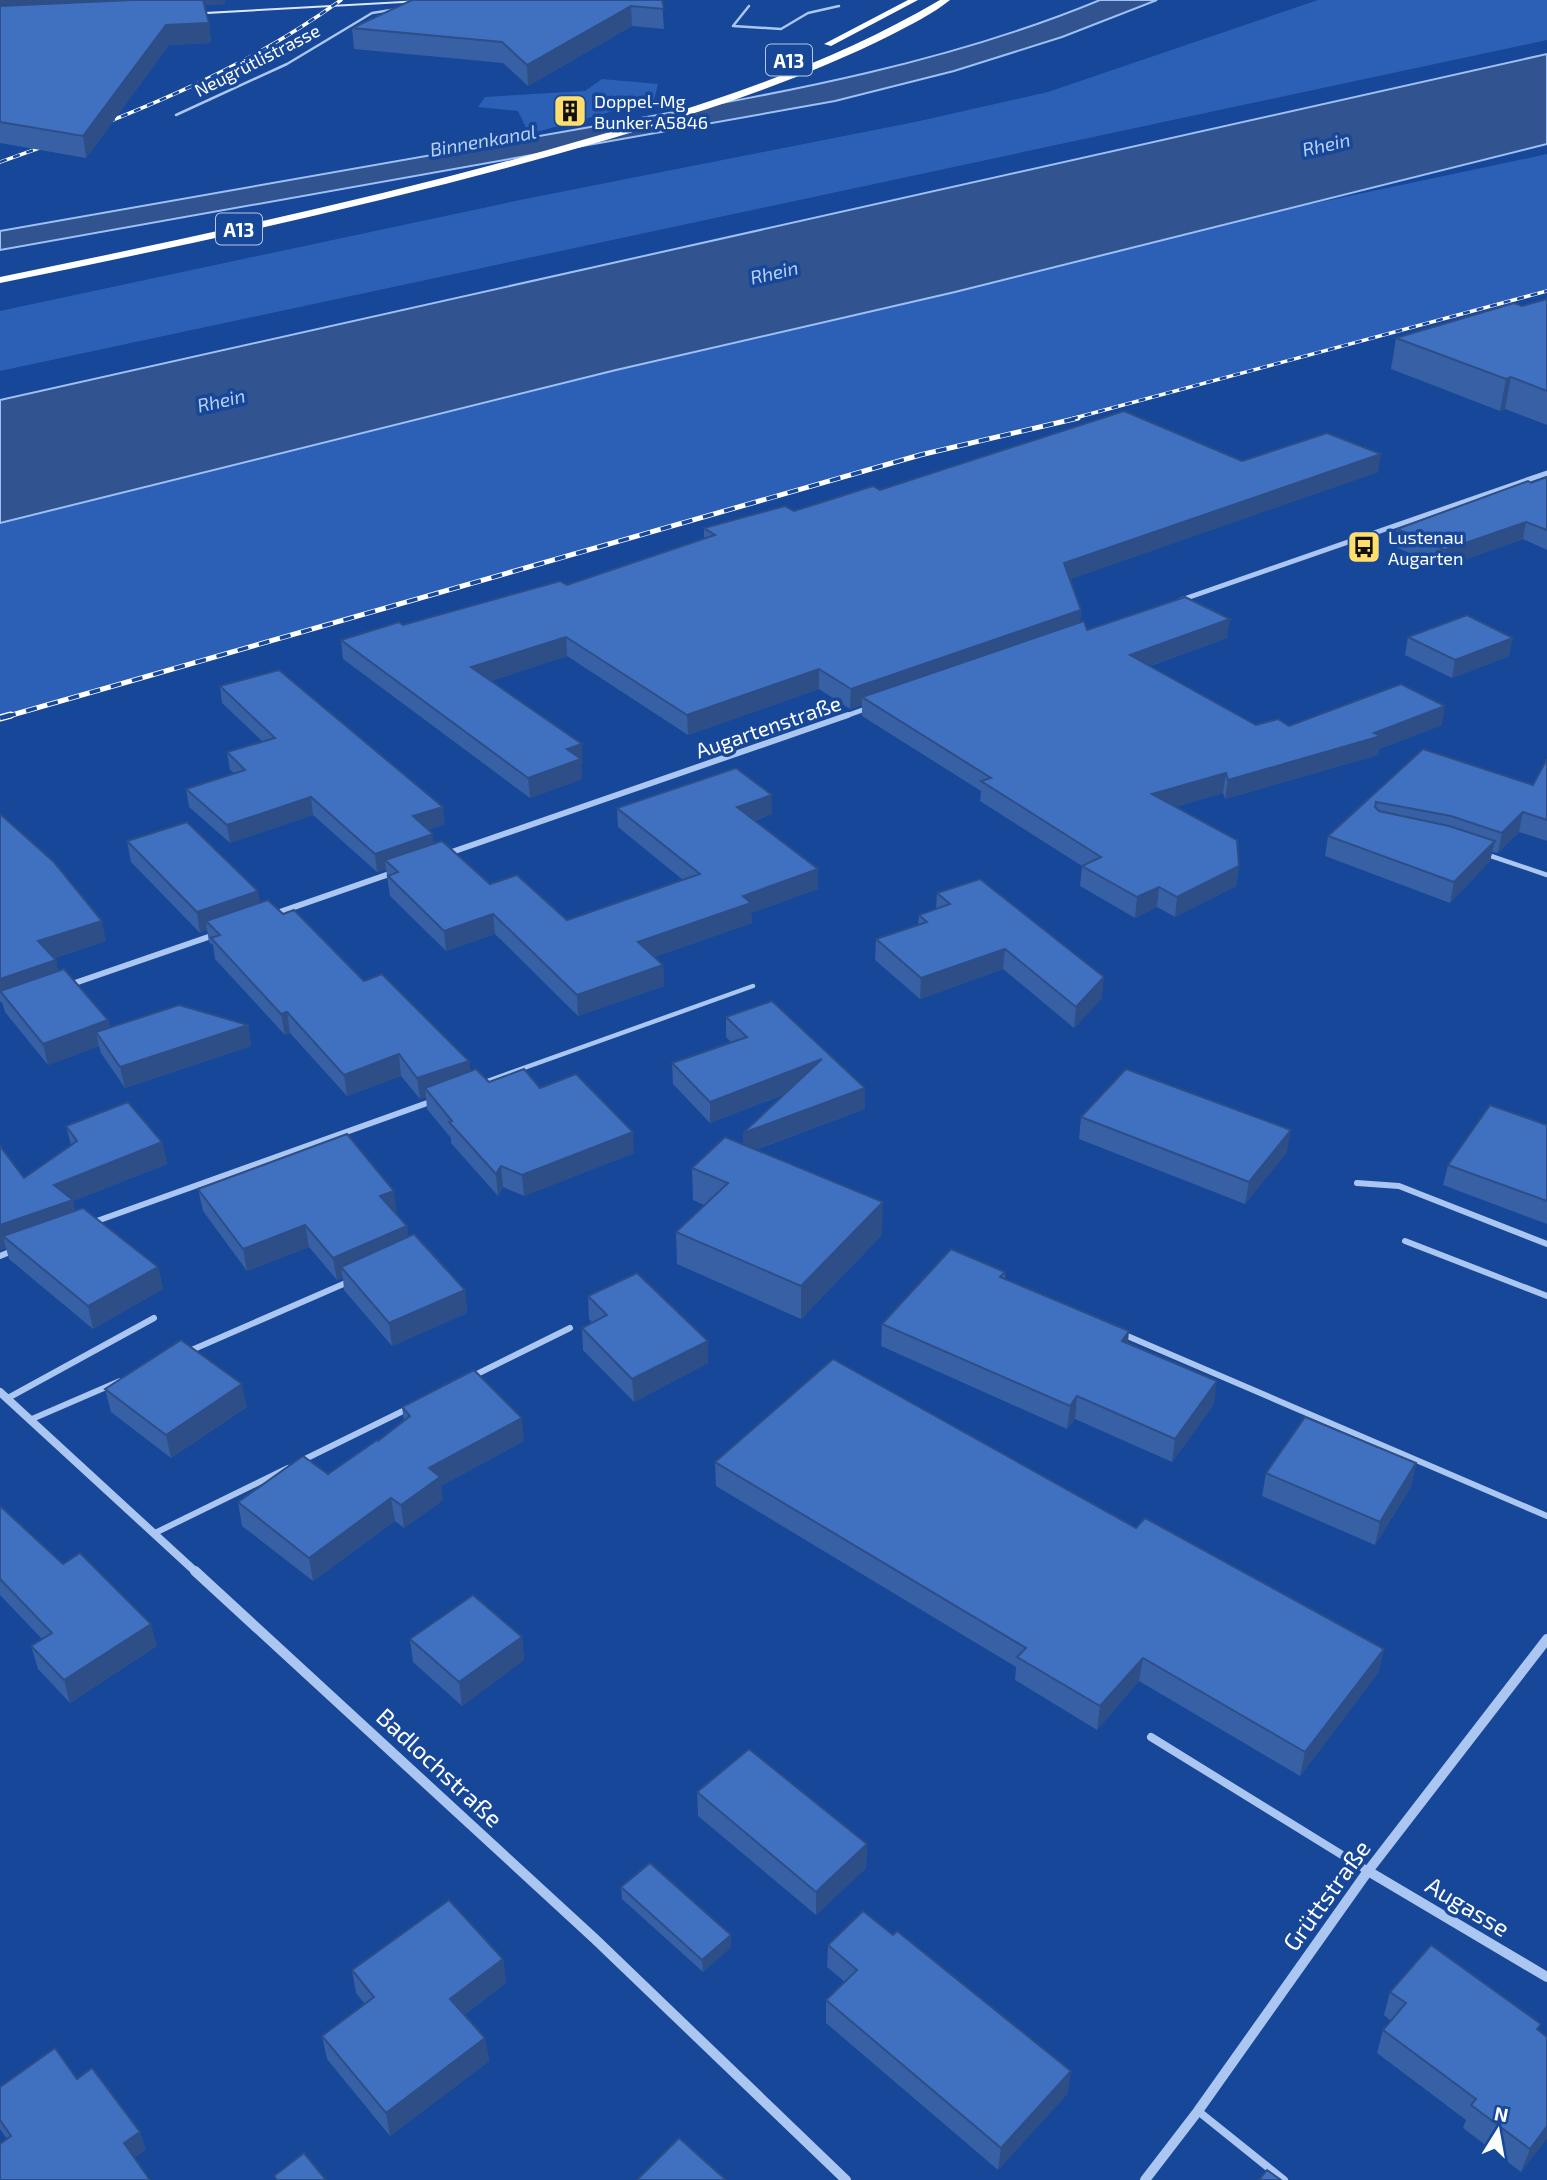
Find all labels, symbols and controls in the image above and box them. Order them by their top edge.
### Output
street label: Neugrütlistrasse [191,19,323,101]
road number: A13 [766,44,812,76]
place label: Doppel-Mg Bunker A5846 [594,90,708,133]
building icon: Doppel-Mg Bunker A5846 [551,92,589,130]
water label: Binnenkanal [428,119,538,161]
water label: Rhein [1300,127,1352,161]
road number: A13 [216,214,262,244]
water label: Rhein [748,255,800,289]
water label: Rhein [195,383,247,417]
place label: Lustenau Augarten [1388,526,1464,569]
bus stop icon: Lustenau Augarten [1345,528,1383,566]
street label: Augartenstraße [692,689,844,763]
street label: Badlochstraße [371,1701,509,1833]
street label: Grüttstraße [1276,1834,1376,1956]
street label: Augasse [1421,1870,1515,1942]
north arrow [1463,2096,1533,2166]
text: N [1492,2101,1510,2126]

